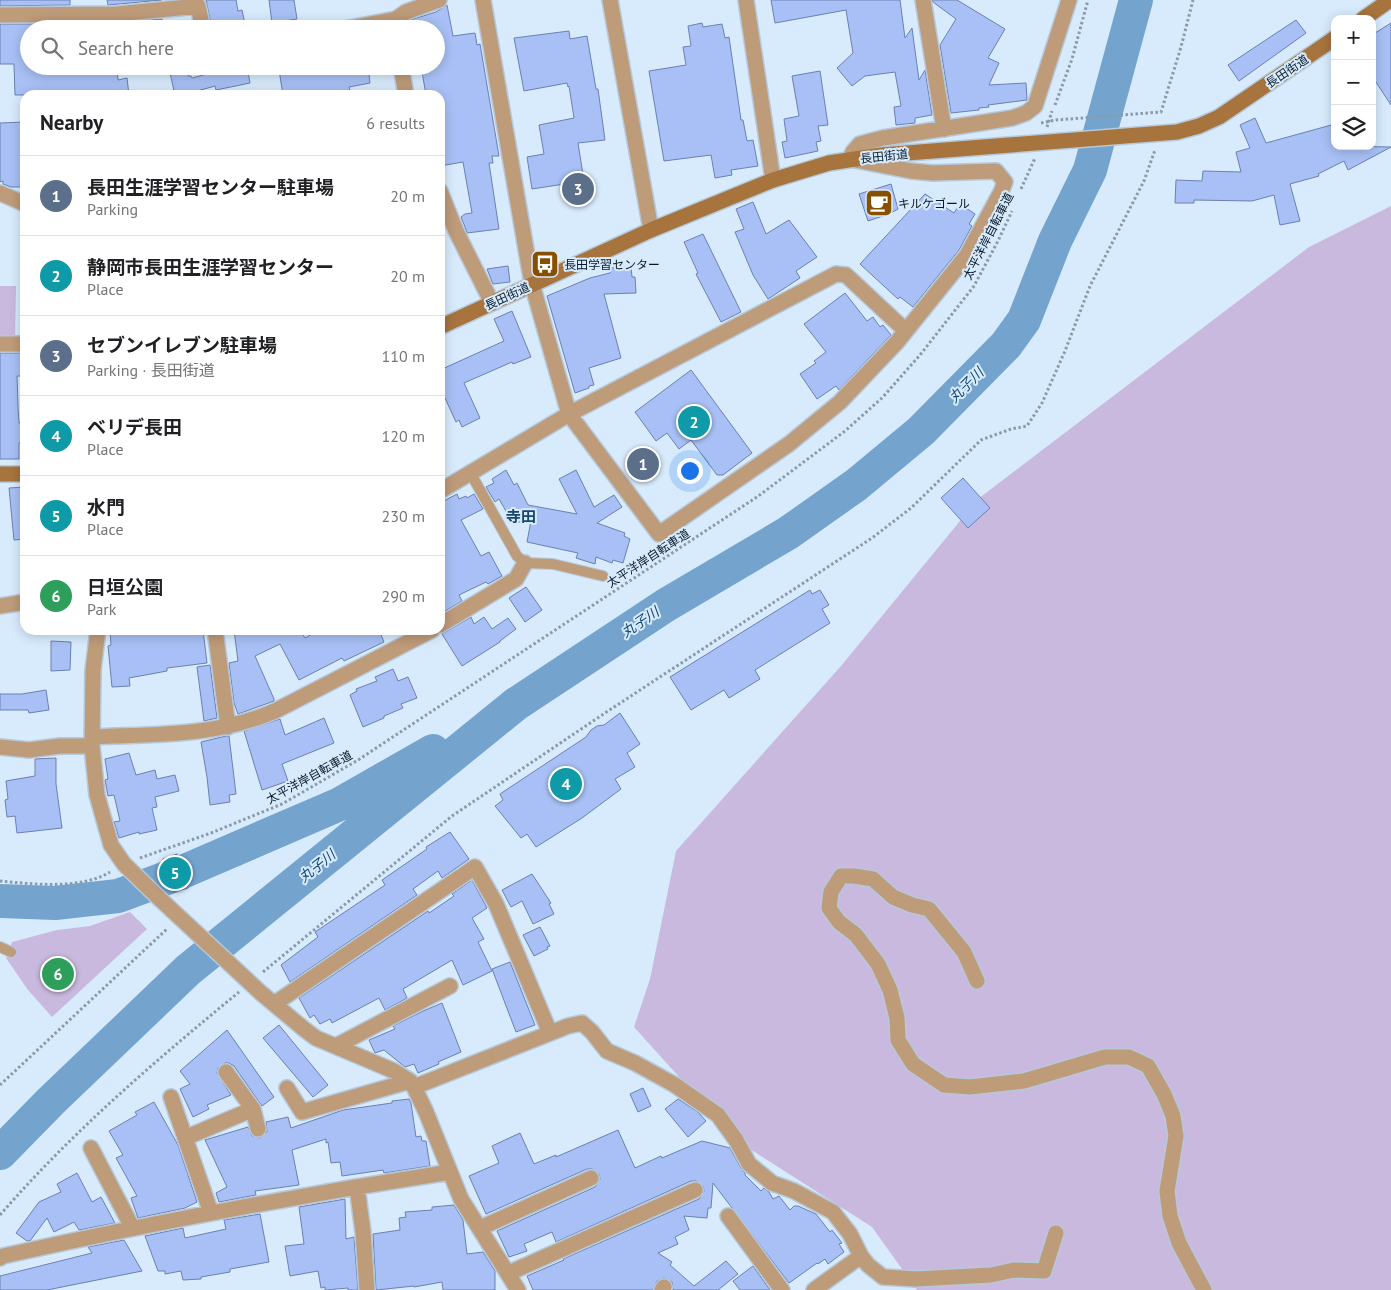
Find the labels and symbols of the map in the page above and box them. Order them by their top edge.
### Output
street label: 長田街道 [1263,51,1311,91]
street label: 長田街道 [859,146,909,166]
pin: 3 [562,170,594,208]
cafe icon: キルケゴール [864,188,894,218]
street label: 太平洋岸自転車道 [960,190,1016,282]
place label: キルケゴール [898,196,970,211]
bus stop icon: 長田学習センター [530,249,560,279]
place label: 長田学習センター [564,257,660,272]
street label: 長田街道 [482,279,532,313]
water label: 丸子川 [945,362,989,406]
pin: 2 [678,403,710,441]
pin: 1 [627,445,659,483]
your location [677,458,703,484]
district label: 寺田 [506,507,536,526]
street label: 太平洋岸自転車道 [604,526,692,590]
water label: 丸子川 [618,602,664,641]
street label: 太平洋岸自転車道 [263,747,355,807]
pin: 4 [550,765,582,803]
water label: 丸子川 [295,845,341,886]
pin: 5 [159,854,191,892]
pin: 6 [42,955,74,993]

